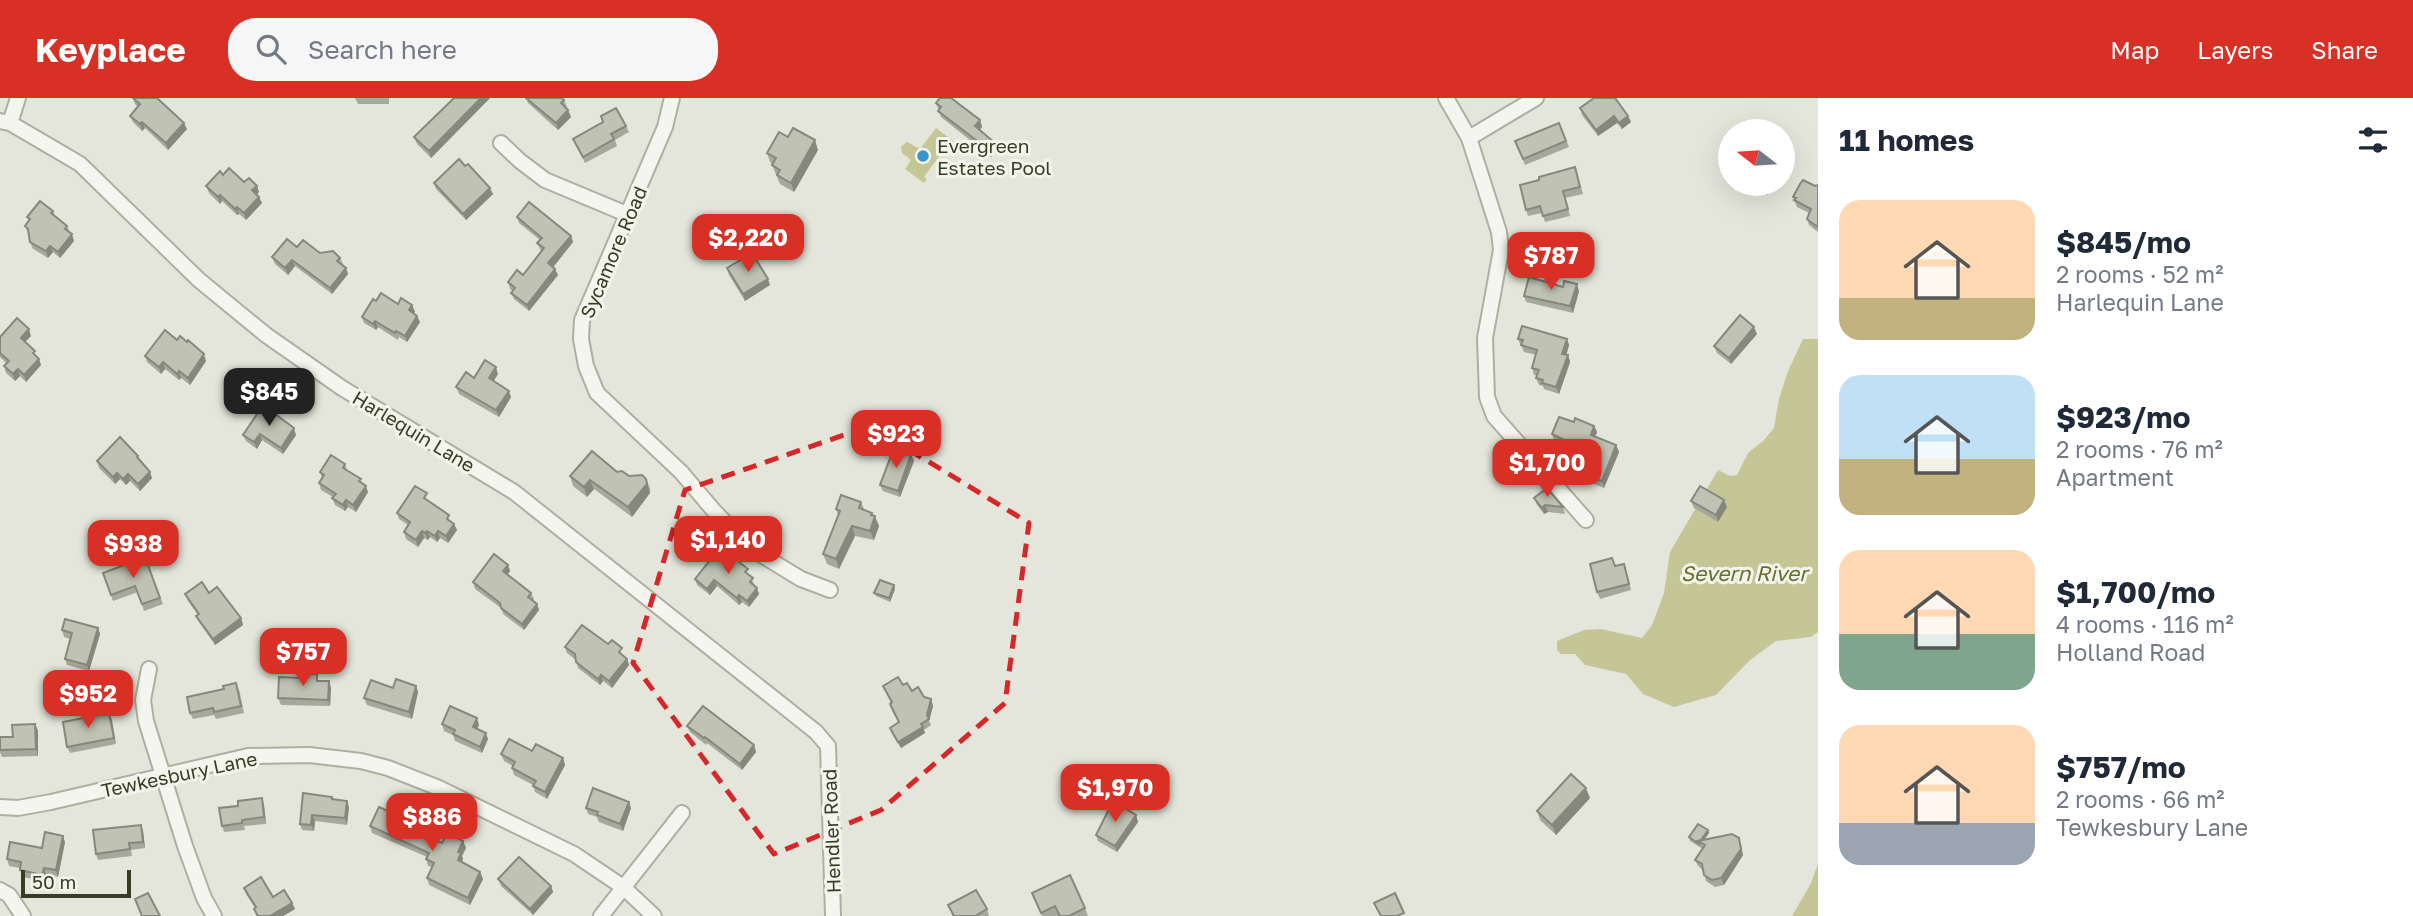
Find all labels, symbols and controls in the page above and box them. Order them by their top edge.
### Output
search box [228,18,718,81]
text: Keyplace [35,30,186,69]
icon: search [252,30,290,68]
text: Search here [308,34,457,65]
text: Map [2110,35,2159,64]
text: Layers [2197,35,2273,64]
text: Share [2311,35,2378,64]
north arrow [1718,119,1796,196]
map controls [1718,119,1795,196]
icon: filters [2354,121,2392,159]
text: 11 homes [1839,122,1974,158]
place label: Evergreen Estates Pool [937,134,1051,179]
marker: Evergreen Estates Pool [915,148,931,164]
street label: Sycamore Road [575,183,651,321]
pin: $2,220 [691,214,805,274]
text: $2,220 [708,223,788,251]
text: $845/mo [2056,224,2191,260]
icon: home [1895,228,1979,312]
pin: $787 [1510,232,1592,292]
text: $787 [1523,241,1579,269]
text: 2 rooms · 52 m² [2056,260,2223,288]
text: Harlequin Lane [2056,288,2224,316]
pin: $845 [228,368,310,428]
text: $845 [240,377,298,405]
street label: Harlequin Lane [349,385,479,477]
text: $923/mo [2056,399,2190,435]
icon: home [1895,403,1979,487]
pin: $923 [855,410,937,470]
text: $923 [867,419,925,447]
text: 2 rooms · 76 m² [2056,435,2223,463]
pin: $1,700 [1490,440,1604,499]
text: $1,700 [1508,448,1586,476]
text: Apartment [2056,463,2174,491]
pin: $1,140 [671,517,785,576]
pin: $938 [92,520,174,580]
text: $1,140 [690,525,766,553]
text: $938 [104,529,162,557]
water label: Severn River [1681,560,1810,586]
text: $1,700/mo [2056,574,2215,610]
icon: home [1895,578,1979,662]
text: 4 rooms · 116 m² [2056,610,2234,638]
pin: $757 [262,628,344,688]
text: $757 [276,637,330,665]
text: Holland Road [2056,638,2205,666]
pin: $952 [47,670,129,730]
text: $952 [59,679,117,707]
street label: Tewkesbury Lane [99,746,259,802]
text: $757/mo [2056,749,2186,785]
icon: home [1895,753,1979,837]
pin: $1,970 [1058,764,1172,824]
street label: Hendler Road [817,768,845,894]
text: $1,970 [1077,773,1153,801]
text: 2 rooms · 66 m² [2056,785,2225,813]
pin: $886 [391,794,473,853]
text: $886 [402,802,462,830]
text: Tewkesbury Lane [2056,813,2248,841]
scale bar [21,867,131,899]
text: 50 m [32,870,76,893]

